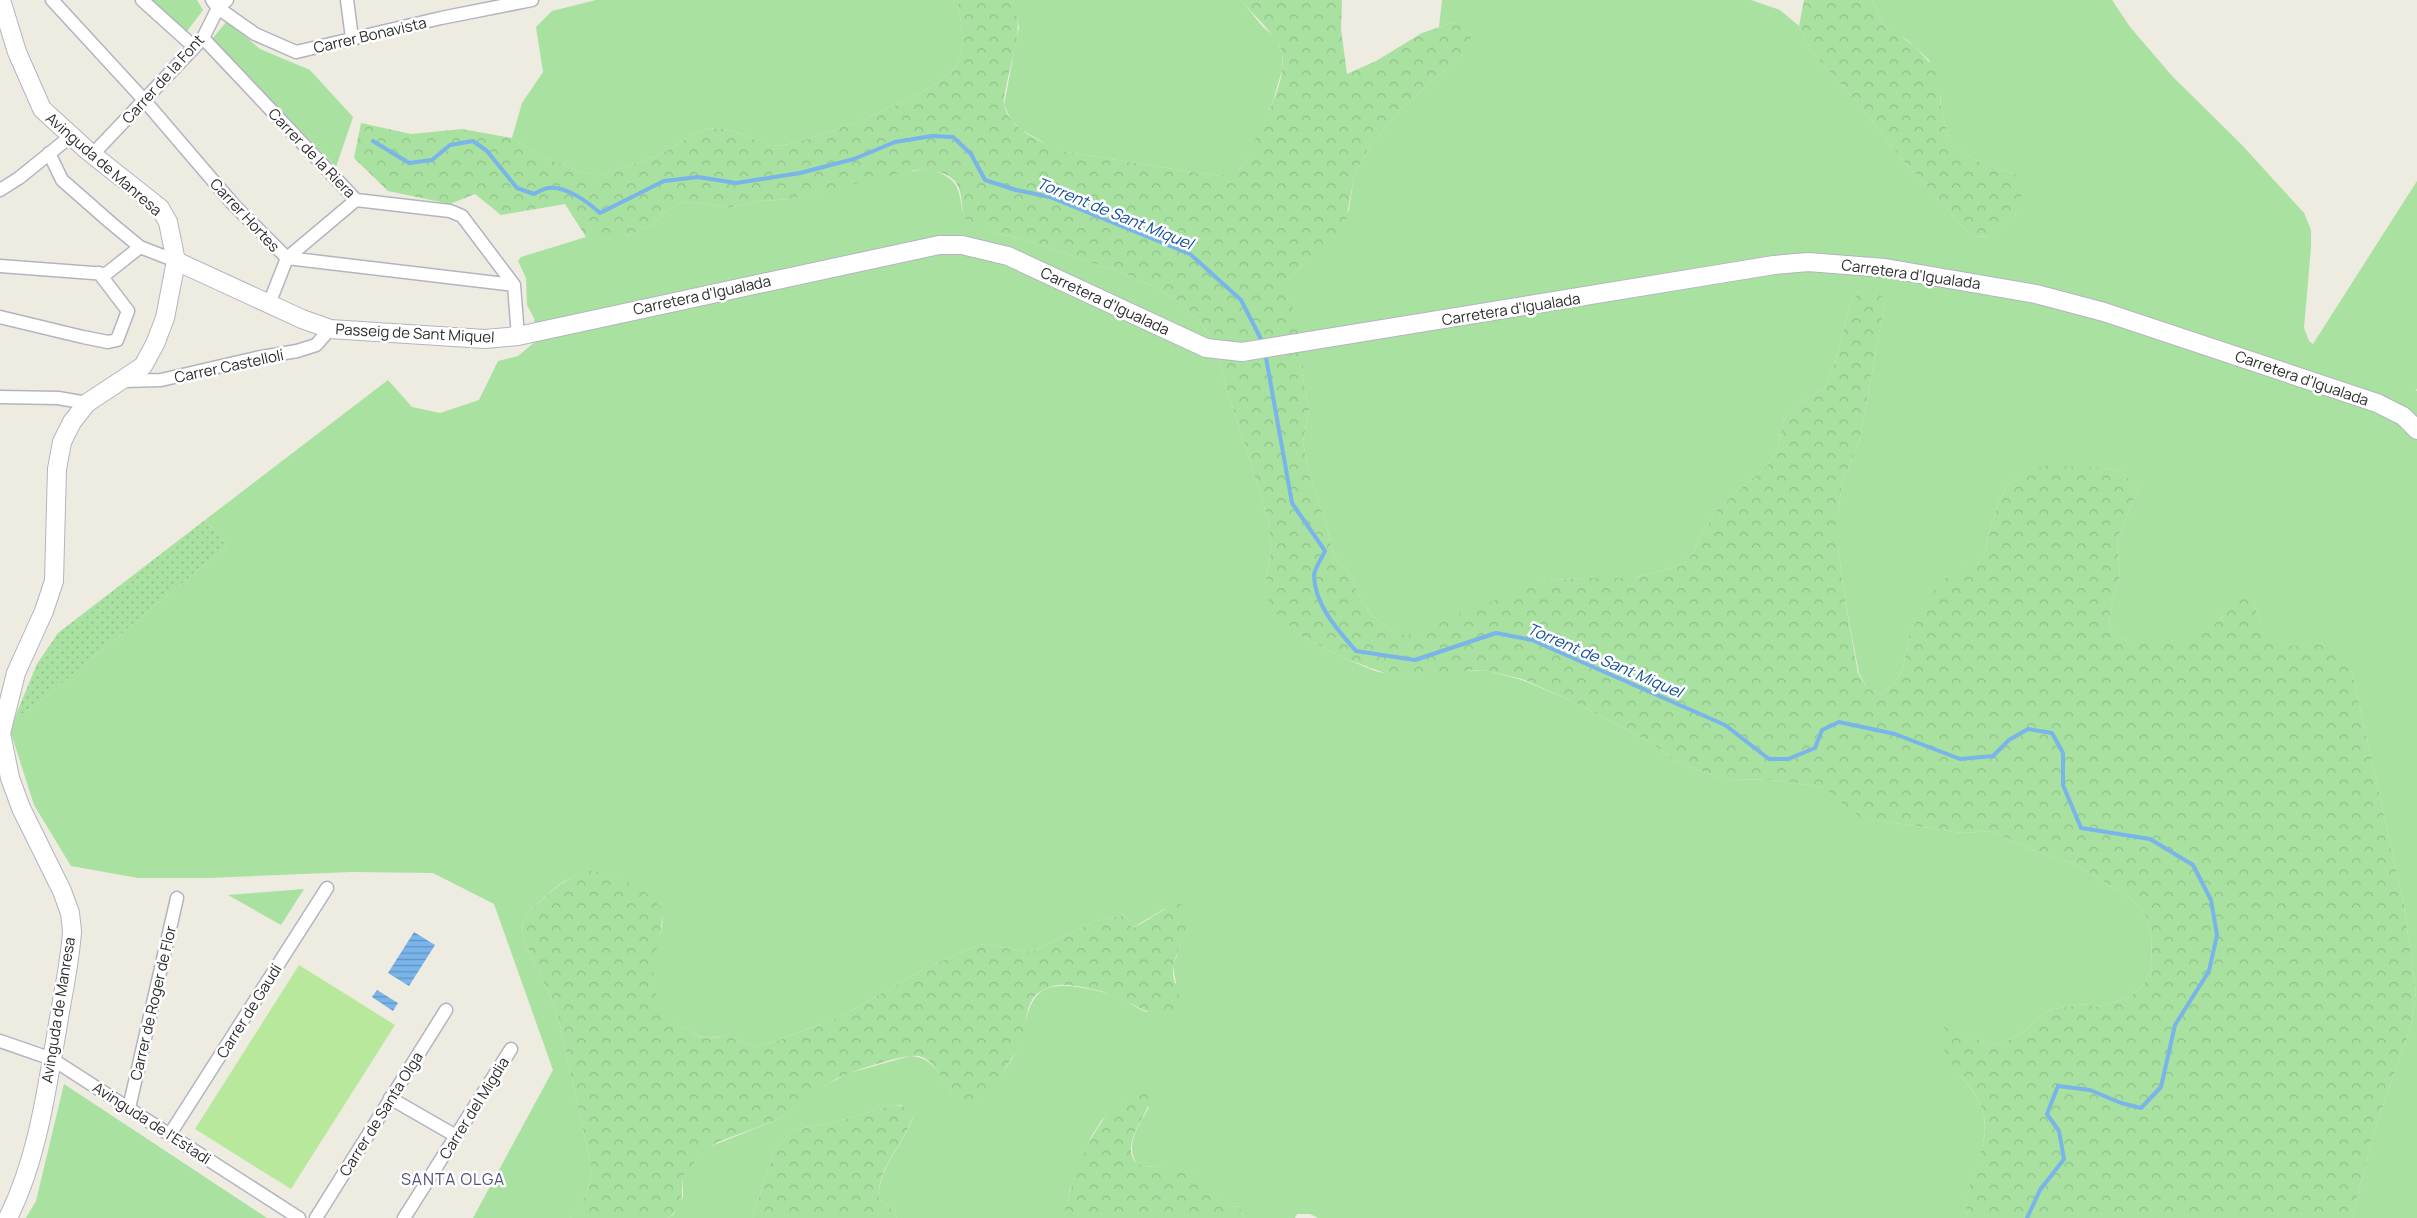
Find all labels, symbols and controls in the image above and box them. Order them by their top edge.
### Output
street label: Carrer Bonavista [311,12,429,58]
street label: Carrer de la Font [117,30,209,128]
street label: Carrer de la Riera [264,103,360,203]
street label: Avinguda de Manresa [41,108,167,220]
water label: Torrent de Sant Miquel [1034,172,1198,255]
street label: Carrer Hortes [205,174,285,257]
street label: Carretera d'Igualada [1840,254,1982,294]
street label: Carretera d'Igualada [1037,262,1173,340]
street label: Carretera d'Igualada [631,270,773,320]
street label: Carretera d'Igualada [1440,288,1582,330]
street label: Passeig de Sant Miquel [335,318,495,348]
street label: Carrer Castellolí [172,344,286,388]
street label: Carretera d'Igualada [2232,345,2372,411]
water label: Torrent de Sant Miquel [1524,617,1688,704]
street label: Carrer de Roger de Flor [125,923,181,1082]
street label: Avinguda de Manresa [36,935,80,1085]
street label: Carrer de Gaudí [212,959,287,1062]
street label: Carrer de Santa Olga [334,1048,428,1180]
street label: Carrer del Migdia [434,1053,514,1163]
street label: Avinguda de l'Estadi [89,1077,215,1169]
district label: SANTA OLGA [401,1168,505,1190]

